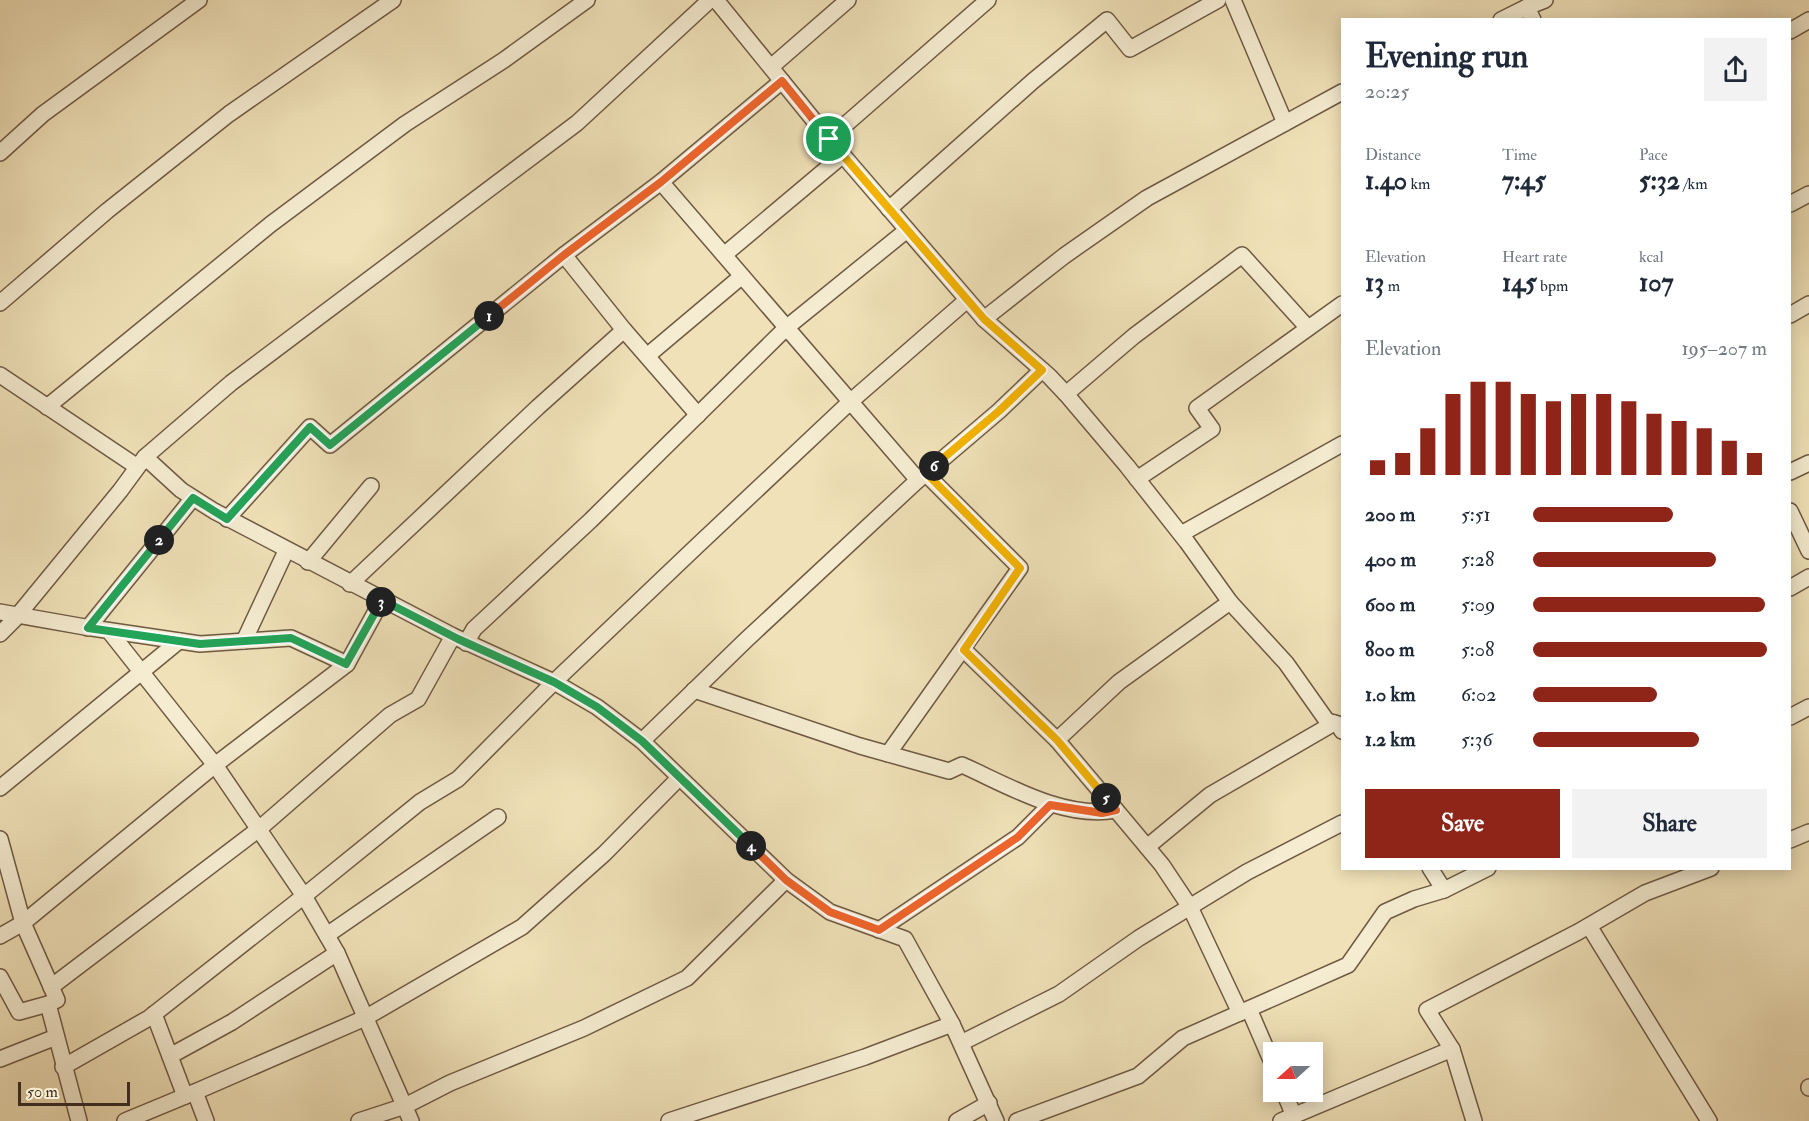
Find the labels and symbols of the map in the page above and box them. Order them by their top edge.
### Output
pin [803,113,854,164]
pin: 1 [474,301,504,331]
pin: 6 [919,451,949,481]
pin: 2 [144,525,174,555]
pin: 3 [366,587,396,617]
pin: 5 [1091,783,1121,813]
pin: 4 [736,831,766,861]
north arrow [1263,1042,1323,1102]
scale bar [18,1079,130,1106]

